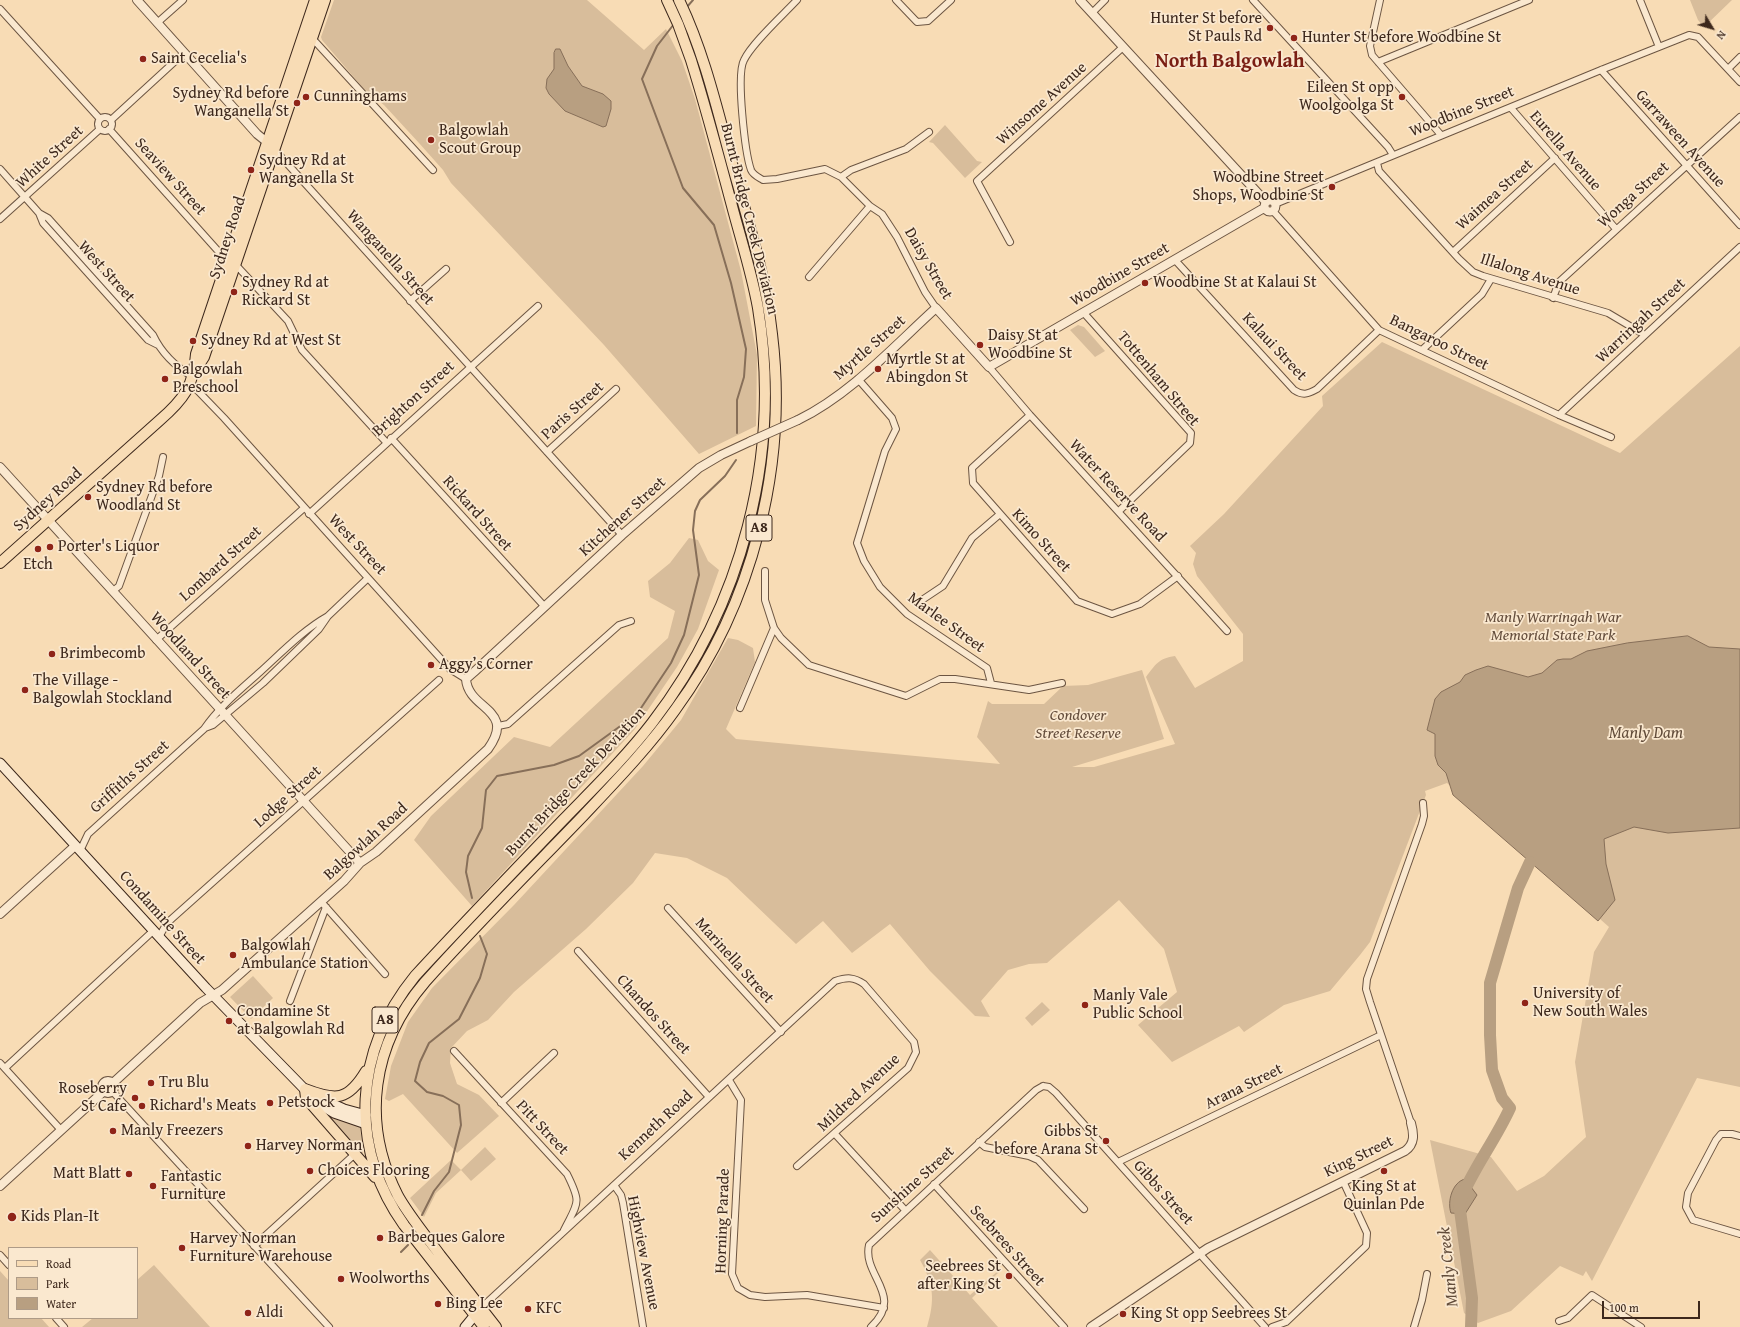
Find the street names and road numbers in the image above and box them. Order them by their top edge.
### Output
street label: Winsome Avenue [993,58,1091,150]
street label: Woodbine Street [1407,82,1517,142]
street label: Garraween Avenue [1631,86,1729,192]
street label: Eurella Avenue [1525,107,1605,195]
street label: Burnt Bridge Creek Deviation [716,121,782,317]
street label: White Street [12,122,88,192]
street label: Seaview Street [130,134,210,220]
street label: Waimea Street [1452,155,1538,235]
street label: Wonga Street [1594,158,1674,232]
street label: Sydney Road [206,194,250,282]
street label: Wanganella Street [342,206,438,310]
street label: Daisy Street [900,225,956,303]
street label: West Street [73,237,139,307]
street label: Woodbine Street [1067,239,1173,311]
street label: Illalong Avenue [1478,250,1582,300]
street label: Warringah Street [1592,275,1690,367]
street label: Kalaui Street [1238,309,1310,385]
street label: Myrtle Street [830,311,910,385]
street label: Bangaroo Street [1386,311,1492,375]
street label: Tottenham Street [1113,328,1203,430]
street label: Brighton Street [369,357,459,441]
street label: Paris Street [538,378,608,444]
street label: Water Reserve Road [1065,436,1169,546]
street label: Sydney Road [10,464,86,536]
street label: Rickard Street [438,472,516,556]
street label: Kitchener Street [576,473,670,561]
street label: Kimo Street [1007,505,1075,577]
street label: West Street [324,510,390,580]
road number: A8 [746,515,772,541]
street label: Lombard Street [176,522,266,606]
street label: Marlee Street [904,589,988,657]
street label: Woodland Street [146,608,234,704]
street label: Burnt Bridge Creek Deviation [502,704,650,860]
street label: Griffiths Street [86,736,174,818]
street label: Lodge Street [250,762,326,832]
street label: Balgowlah Road [320,799,412,885]
street label: Condamine Street [115,867,209,969]
street label: Marinella Street [690,914,778,1008]
street label: Chandos Street [612,971,694,1059]
road number: A8 [372,1007,398,1033]
street label: Mildred Avenue [814,1050,904,1136]
street label: Arana Street [1202,1060,1286,1114]
street label: Kenneth Road [615,1087,697,1165]
street label: Pitt Street [512,1096,572,1160]
street label: King Street [1321,1132,1397,1182]
street label: Sunshine Street [867,1142,959,1228]
street label: Gibbs Street [1129,1157,1197,1229]
street label: Horning Parade [712,1168,734,1274]
street label: Highview Avenue [623,1194,663,1312]
street label: Seebrees Street [965,1201,1049,1291]

